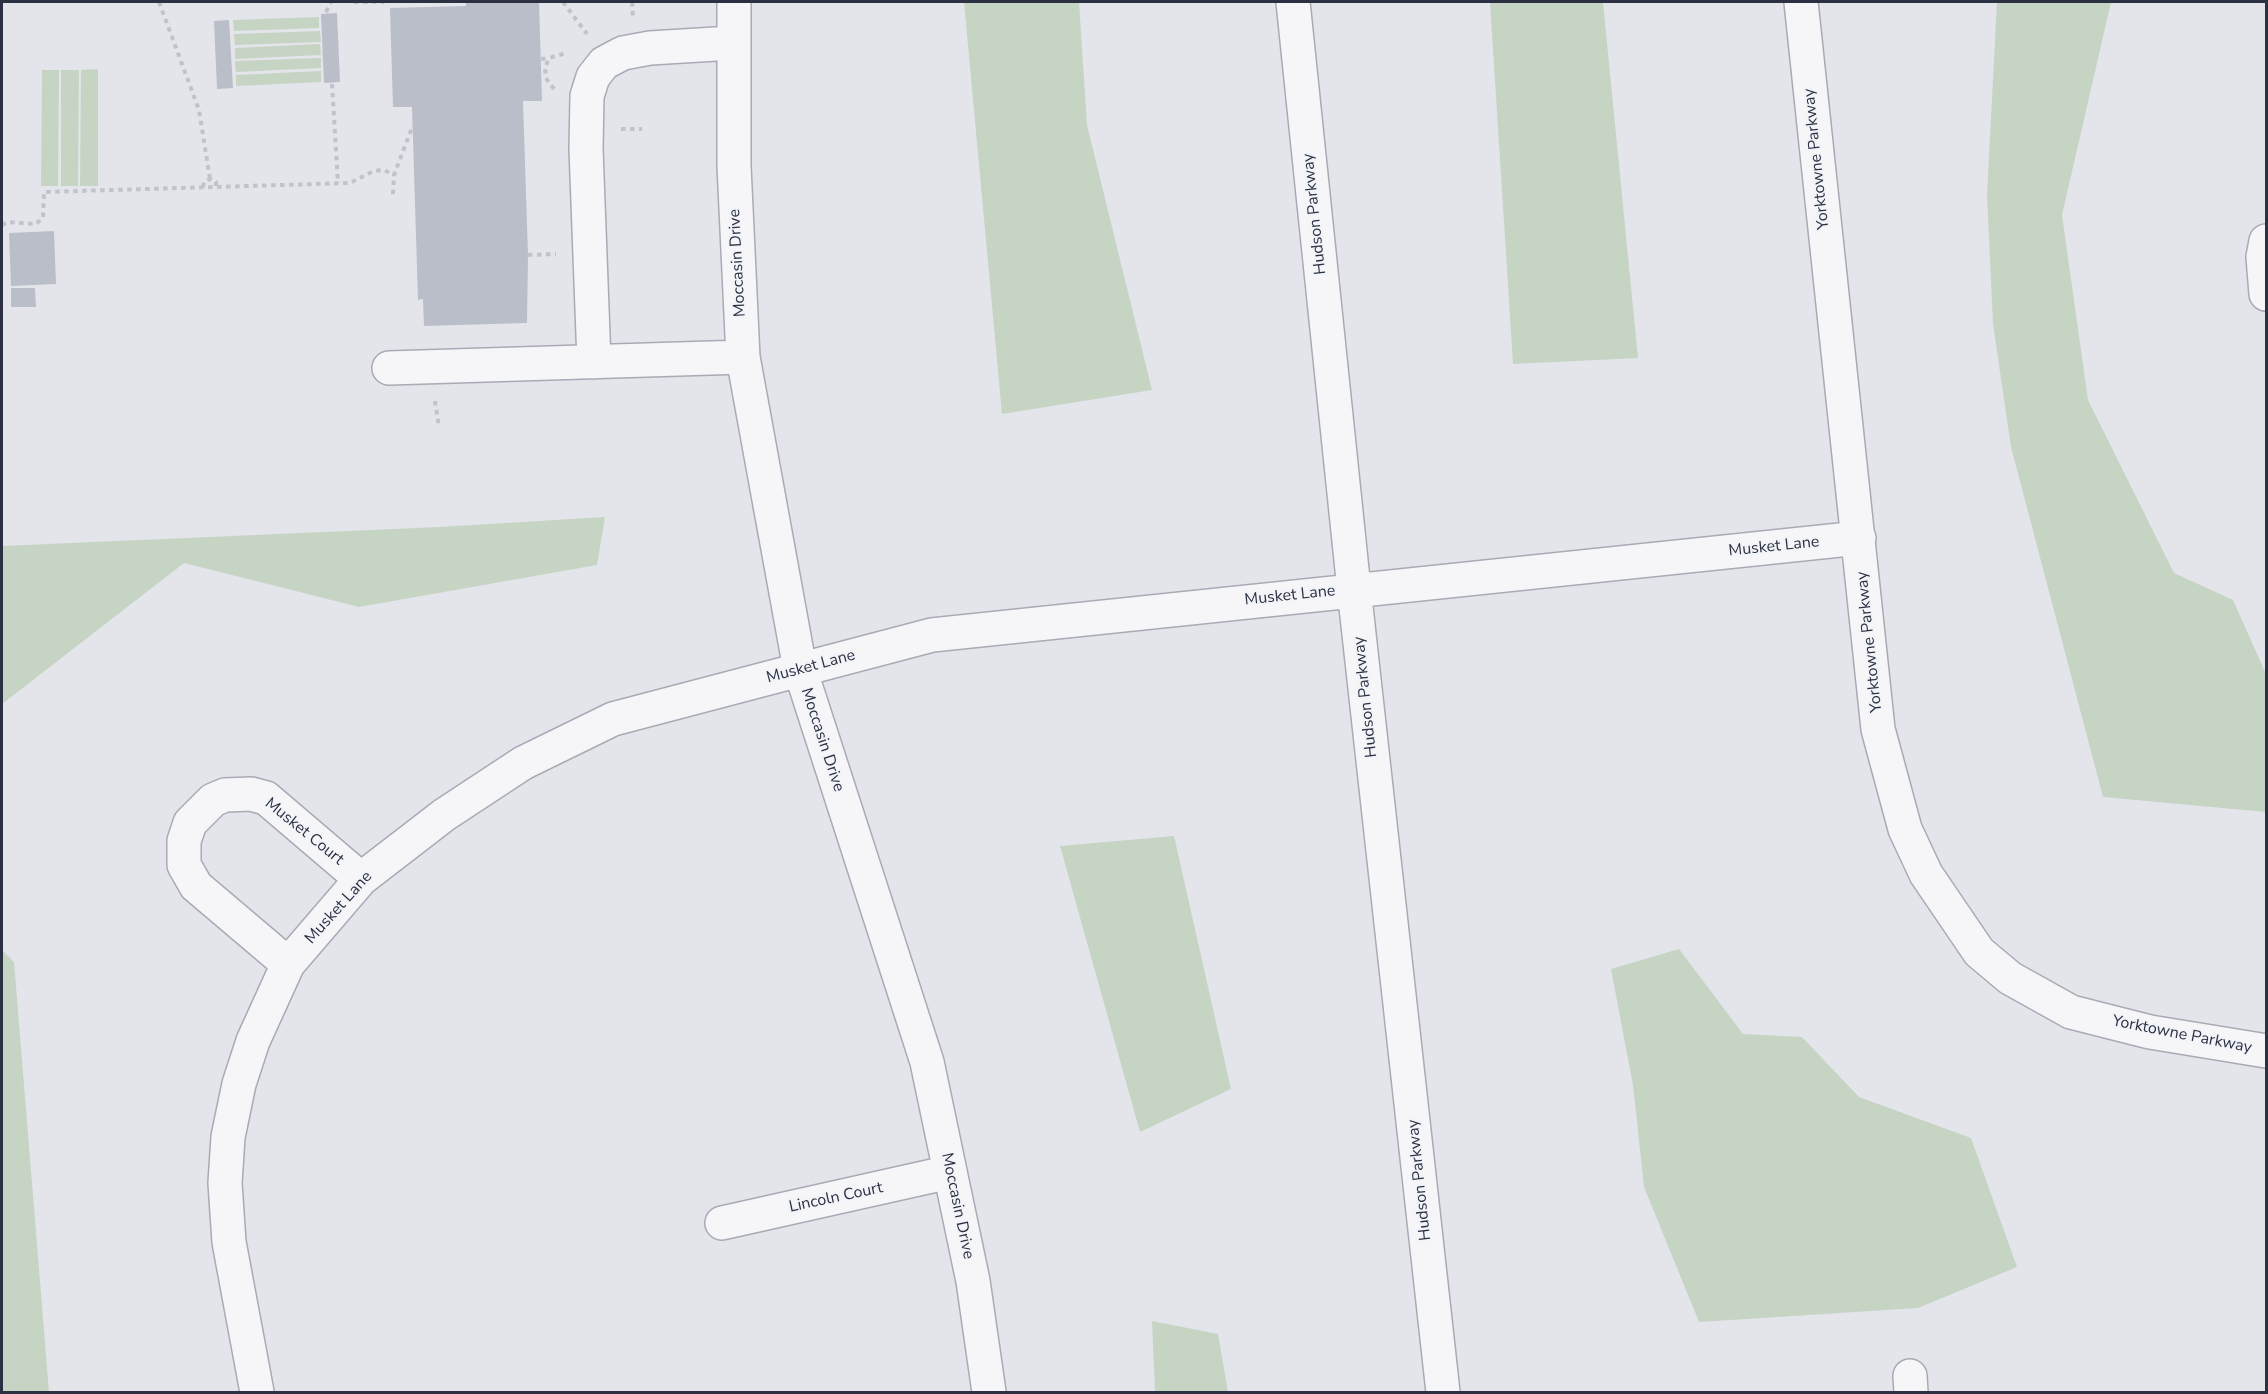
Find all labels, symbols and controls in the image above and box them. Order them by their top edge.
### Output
street label: Yorktowne Parkway [1800,87,1834,231]
street label: Hudson Parkway [1299,152,1331,276]
street label: Moccasin Drive [726,208,750,318]
street label: Musket Lane [1728,533,1820,561]
street label: Yorktowne Parkway [1853,570,1887,714]
street label: Musket Lane [1244,582,1336,610]
street label: Hudson Parkway [1350,635,1382,759]
street label: Musket Lane [765,646,857,688]
street label: Moccasin Drive [796,686,848,794]
street label: Musket Court [261,794,347,870]
street label: Musket Lane [301,868,377,948]
street label: Yorktowne Parkway [2111,1012,2253,1058]
street label: Hudson Parkway [1404,1118,1436,1242]
street label: Moccasin Drive [936,1151,978,1261]
street label: Lincoln Court [787,1179,885,1217]

